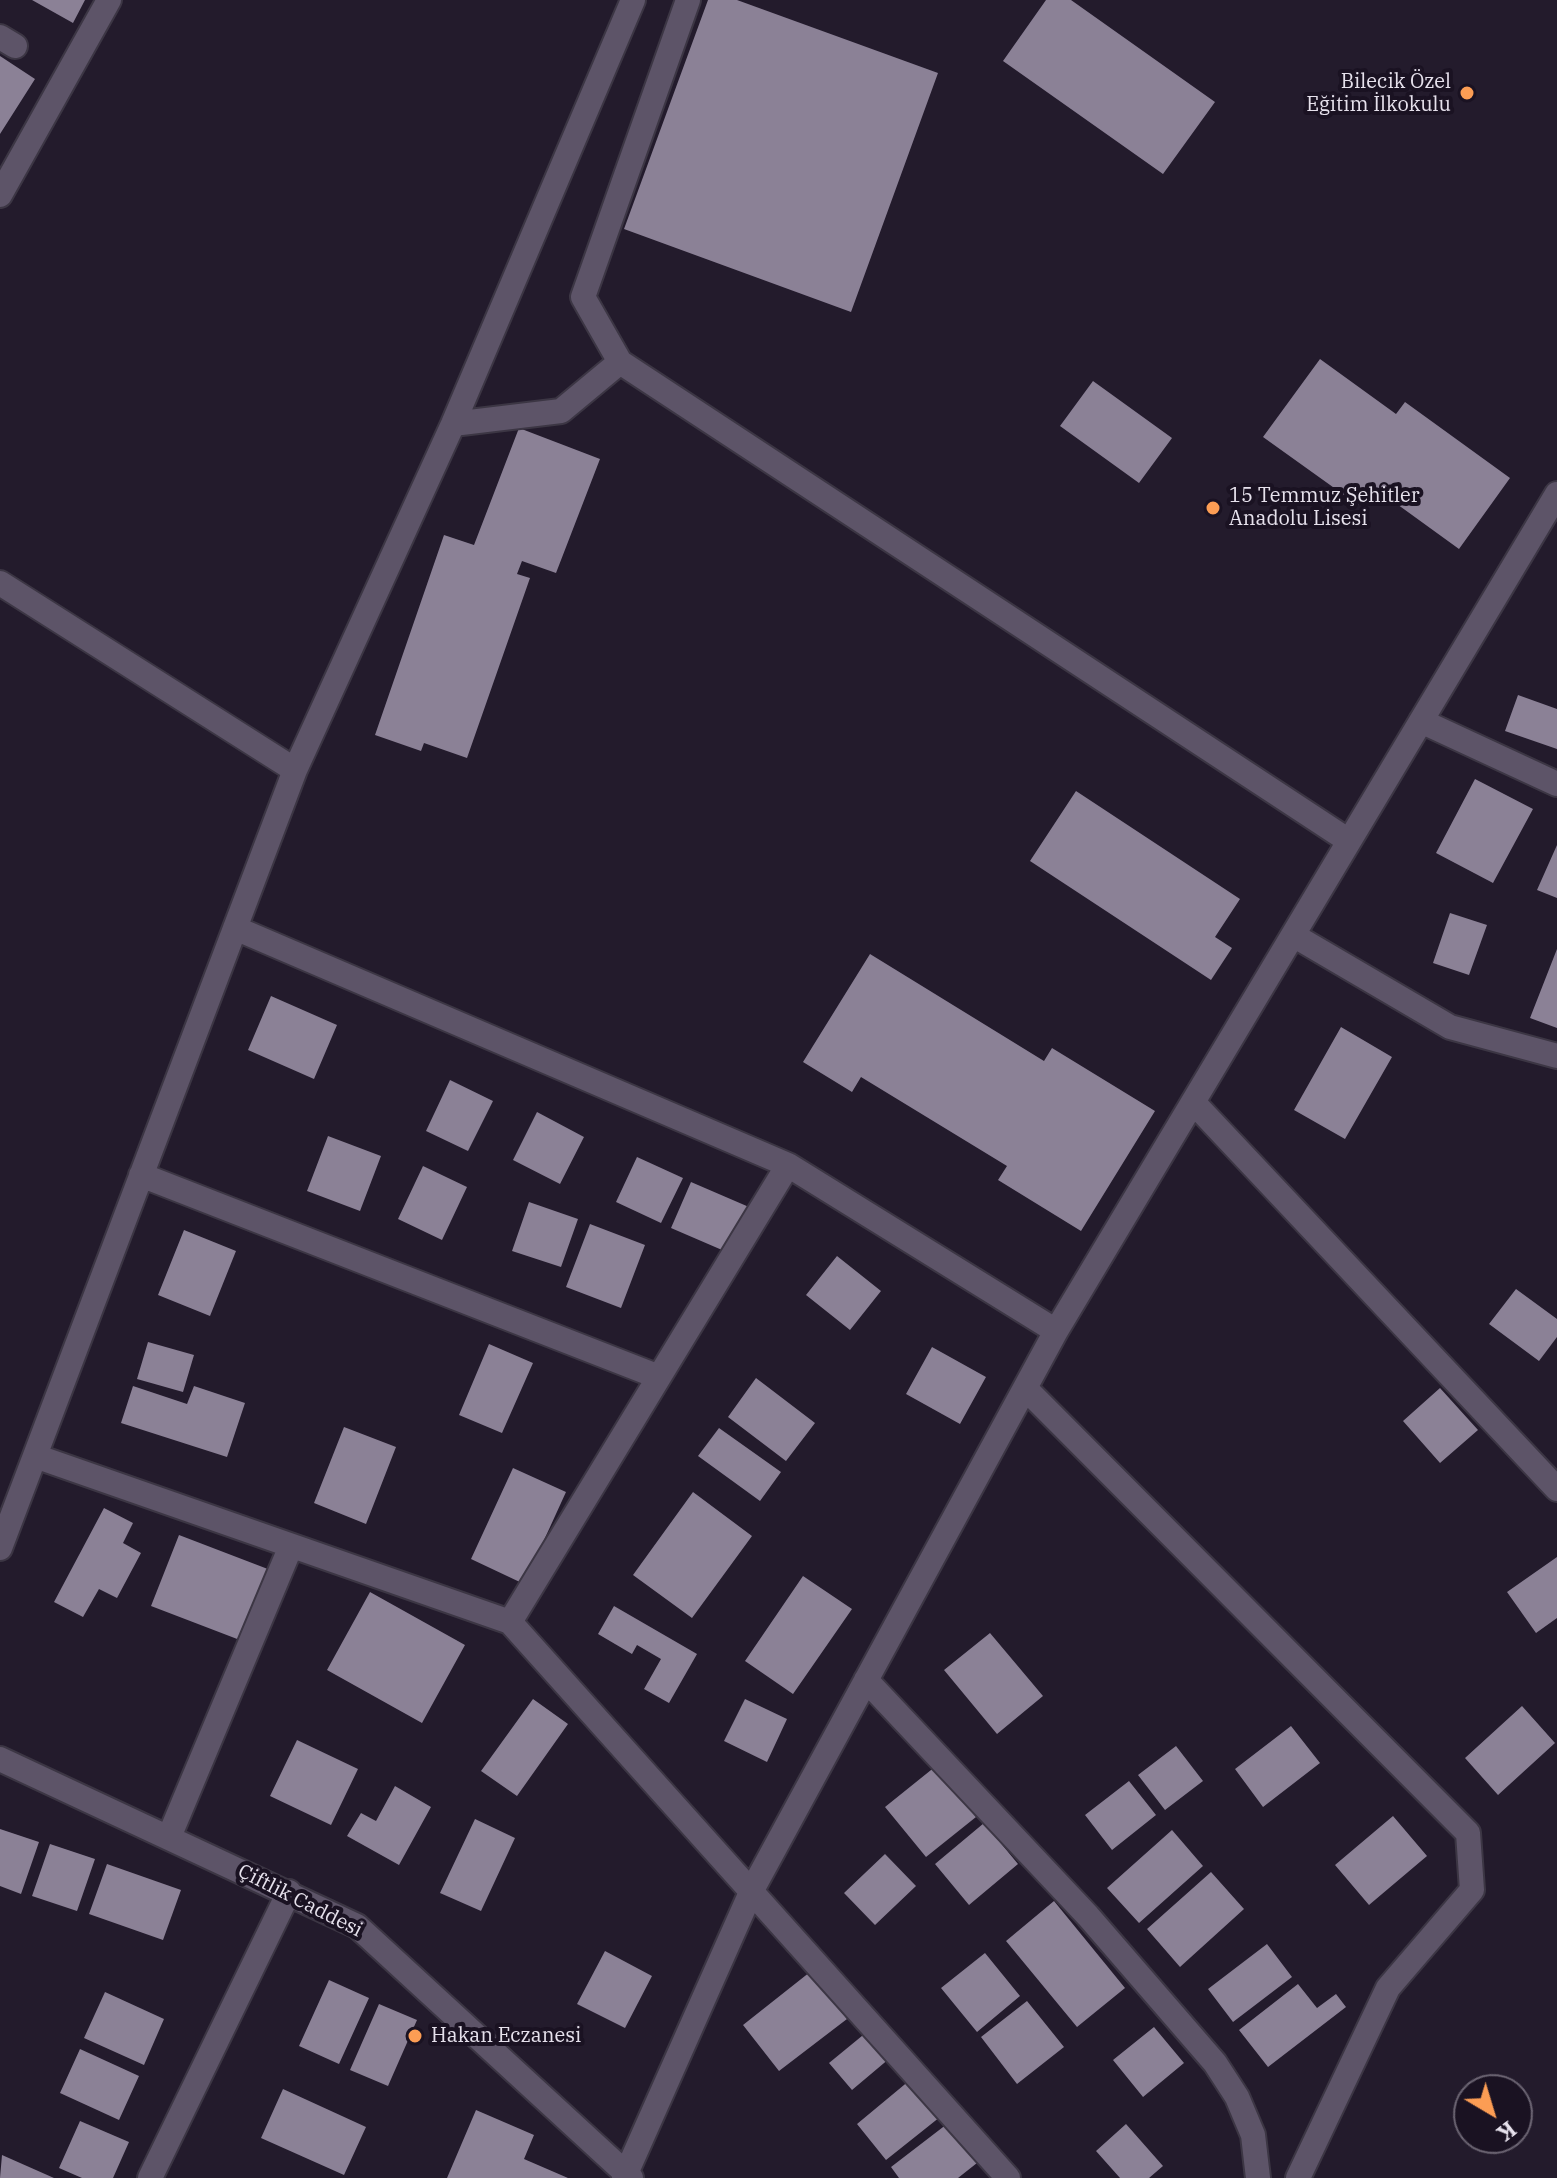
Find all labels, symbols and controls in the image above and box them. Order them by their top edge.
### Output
place label: Bilecik Özel Eğitim İlkokulu [1306,70,1451,117]
marker: Bilecik Özel Eğitim İlkokulu [1458,84,1476,102]
place label: 15 Temmuz Şehitler Anadolu Lisesi [1229,484,1420,531]
marker: 15 Temmuz Şehitler Anadolu Lisesi [1204,499,1222,517]
street label: Çiftlik Caddesi [234,1859,366,1943]
place label: Hakan Eczanesi [431,2024,581,2048]
marker: Hakan Eczanesi [406,2027,424,2045]
north arrow [1453,2074,1533,2154]
text: K [1491,2115,1522,2148]

